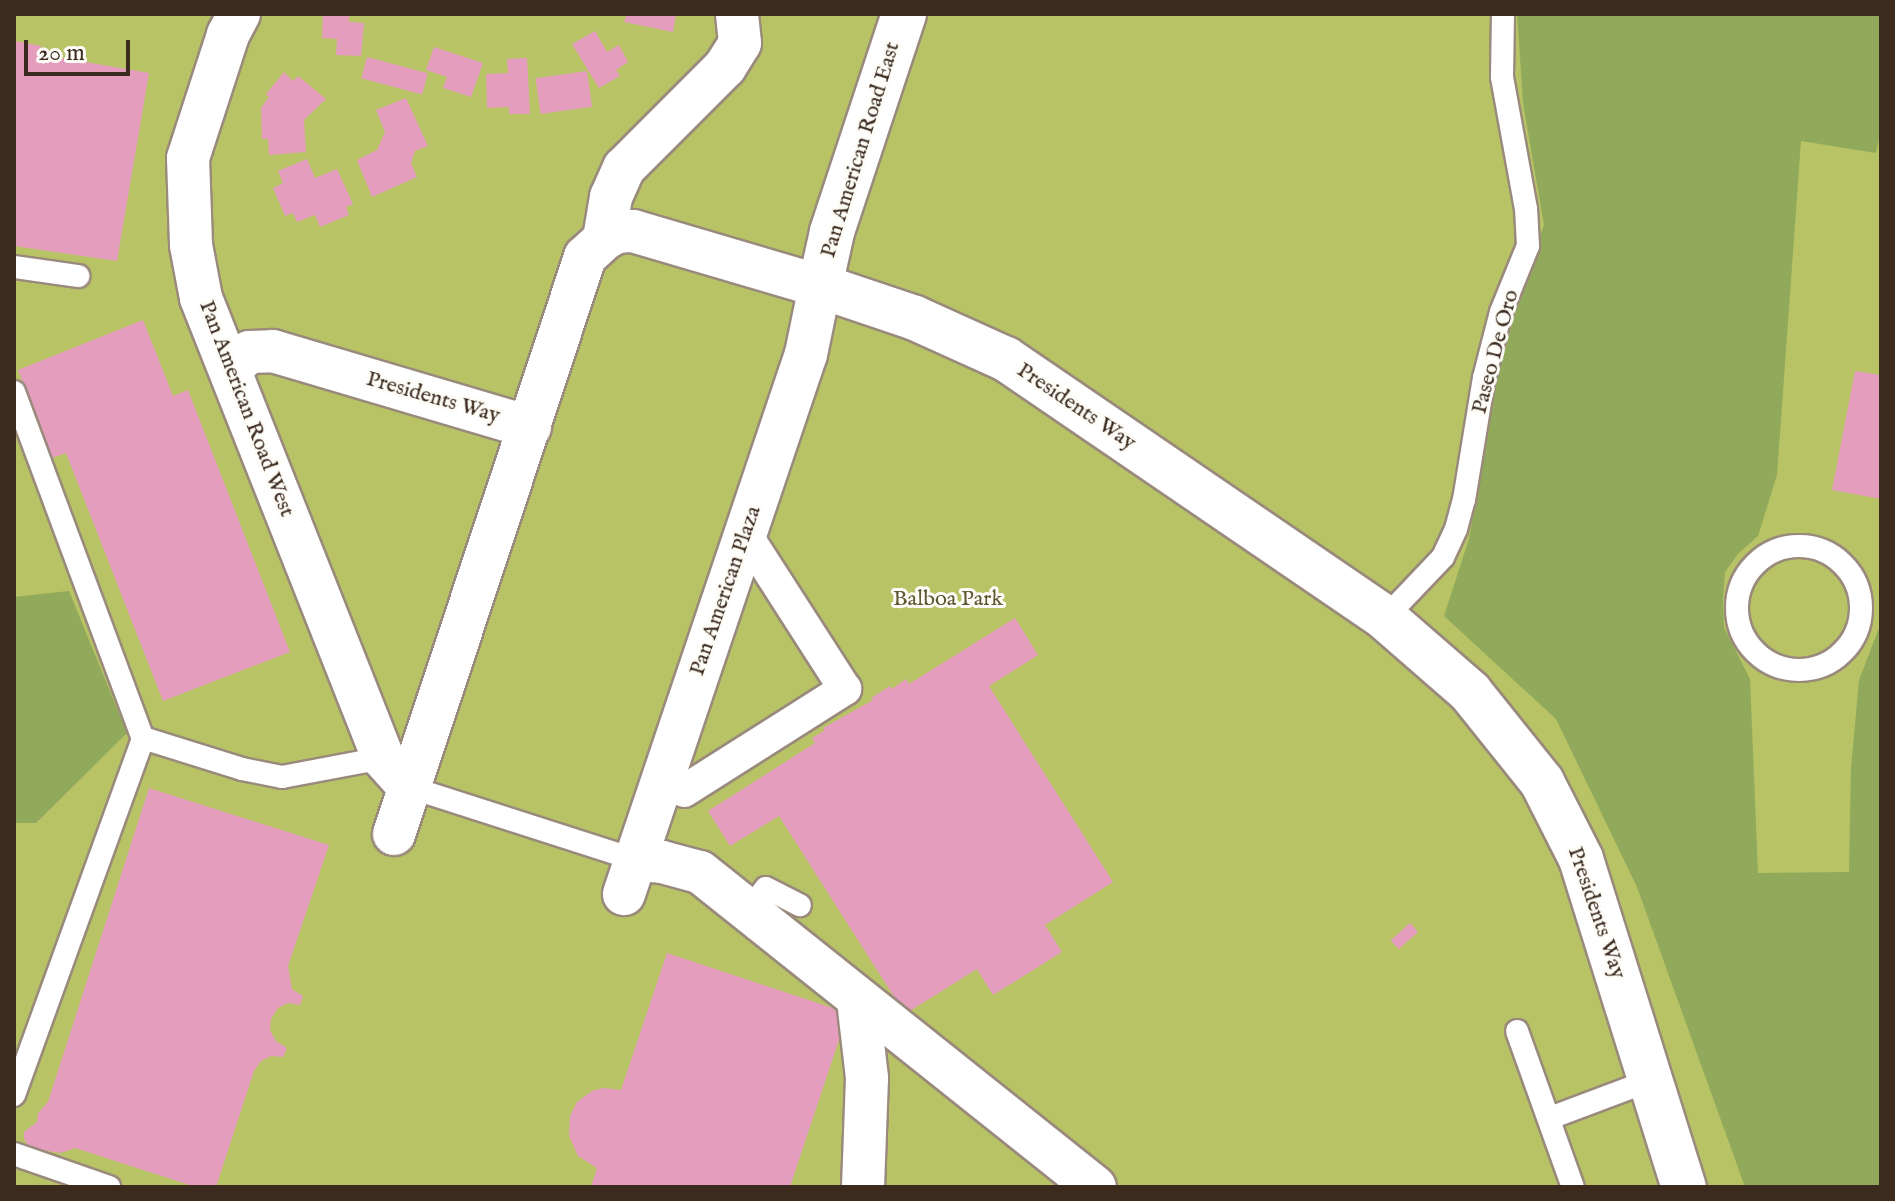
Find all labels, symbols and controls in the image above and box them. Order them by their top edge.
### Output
scale bar [28,24,134,74]
text: 20 m [38,38,85,69]
street label: Pan American Road East [816,39,906,261]
street label: Paseo De Oro [1467,287,1525,417]
street label: Pan American Road West [193,297,299,521]
street label: Presidents Way [1012,358,1140,456]
street label: Presidents Way [363,366,503,430]
street label: Pan American Plaza [685,503,767,679]
park label: Balboa Park [893,587,1003,613]
street label: Presidents Way [1561,844,1631,982]

